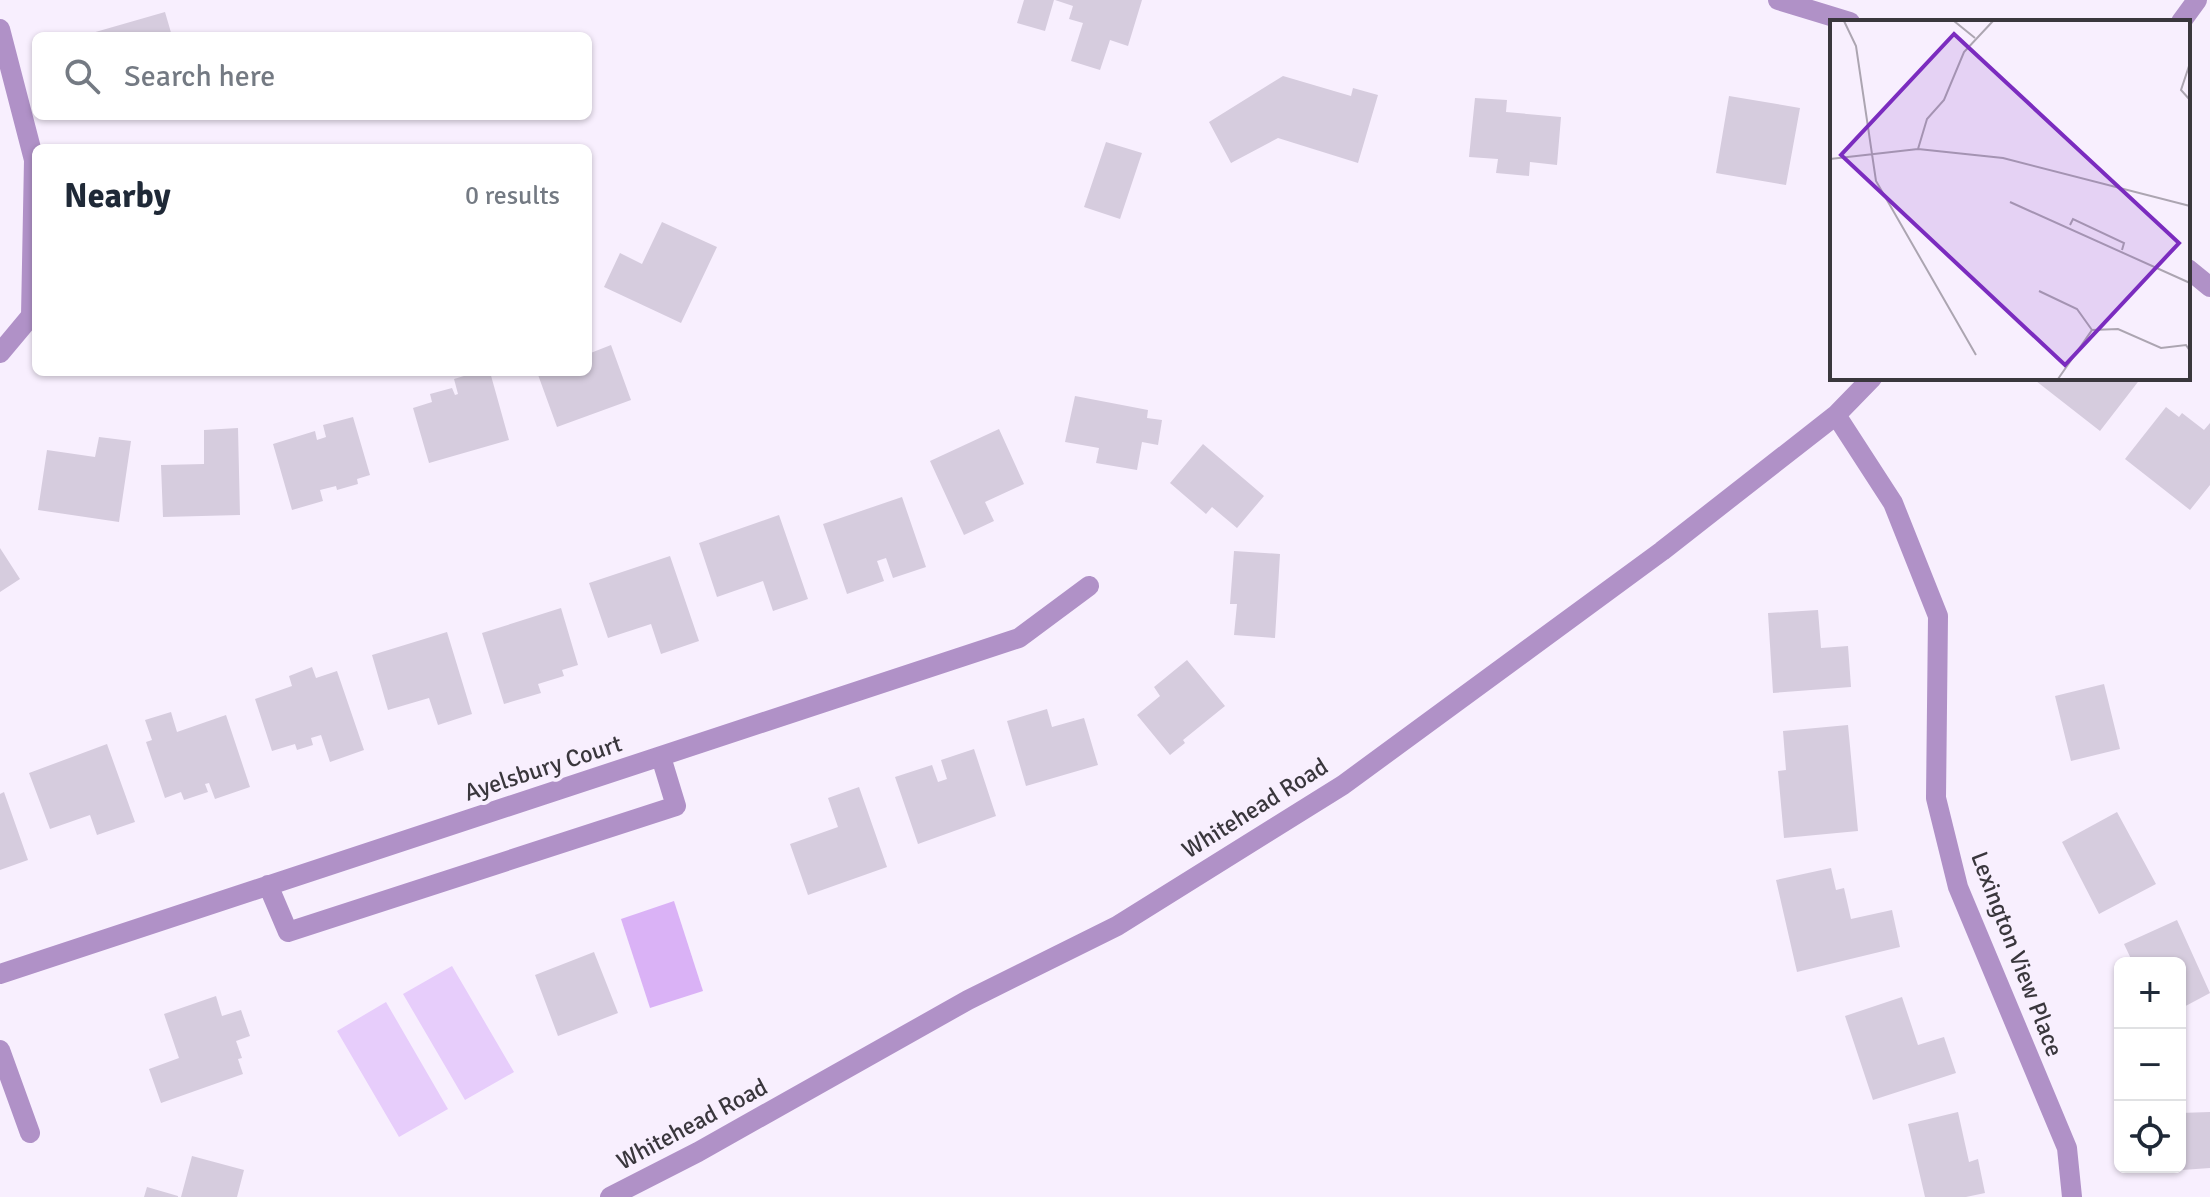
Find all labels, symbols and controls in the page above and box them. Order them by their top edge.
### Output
inset map [1830,20,2190,380]
search box [32,32,592,120]
icon: search [60,54,104,98]
text: Search here [124,58,275,95]
text: Nearby [64,175,171,217]
text: 0 results [465,180,560,212]
street label: Ayelsbury Court [460,728,626,808]
street label: Whitehead Road [1176,751,1334,865]
street label: Lexington View Place [1964,847,2070,1061]
map controls [2114,957,2186,1173]
button: + [2114,957,2186,1029]
button: − [2114,1029,2186,1101]
street label: Whitehead Road [611,1072,773,1176]
button: locate [2114,1101,2186,1173]

